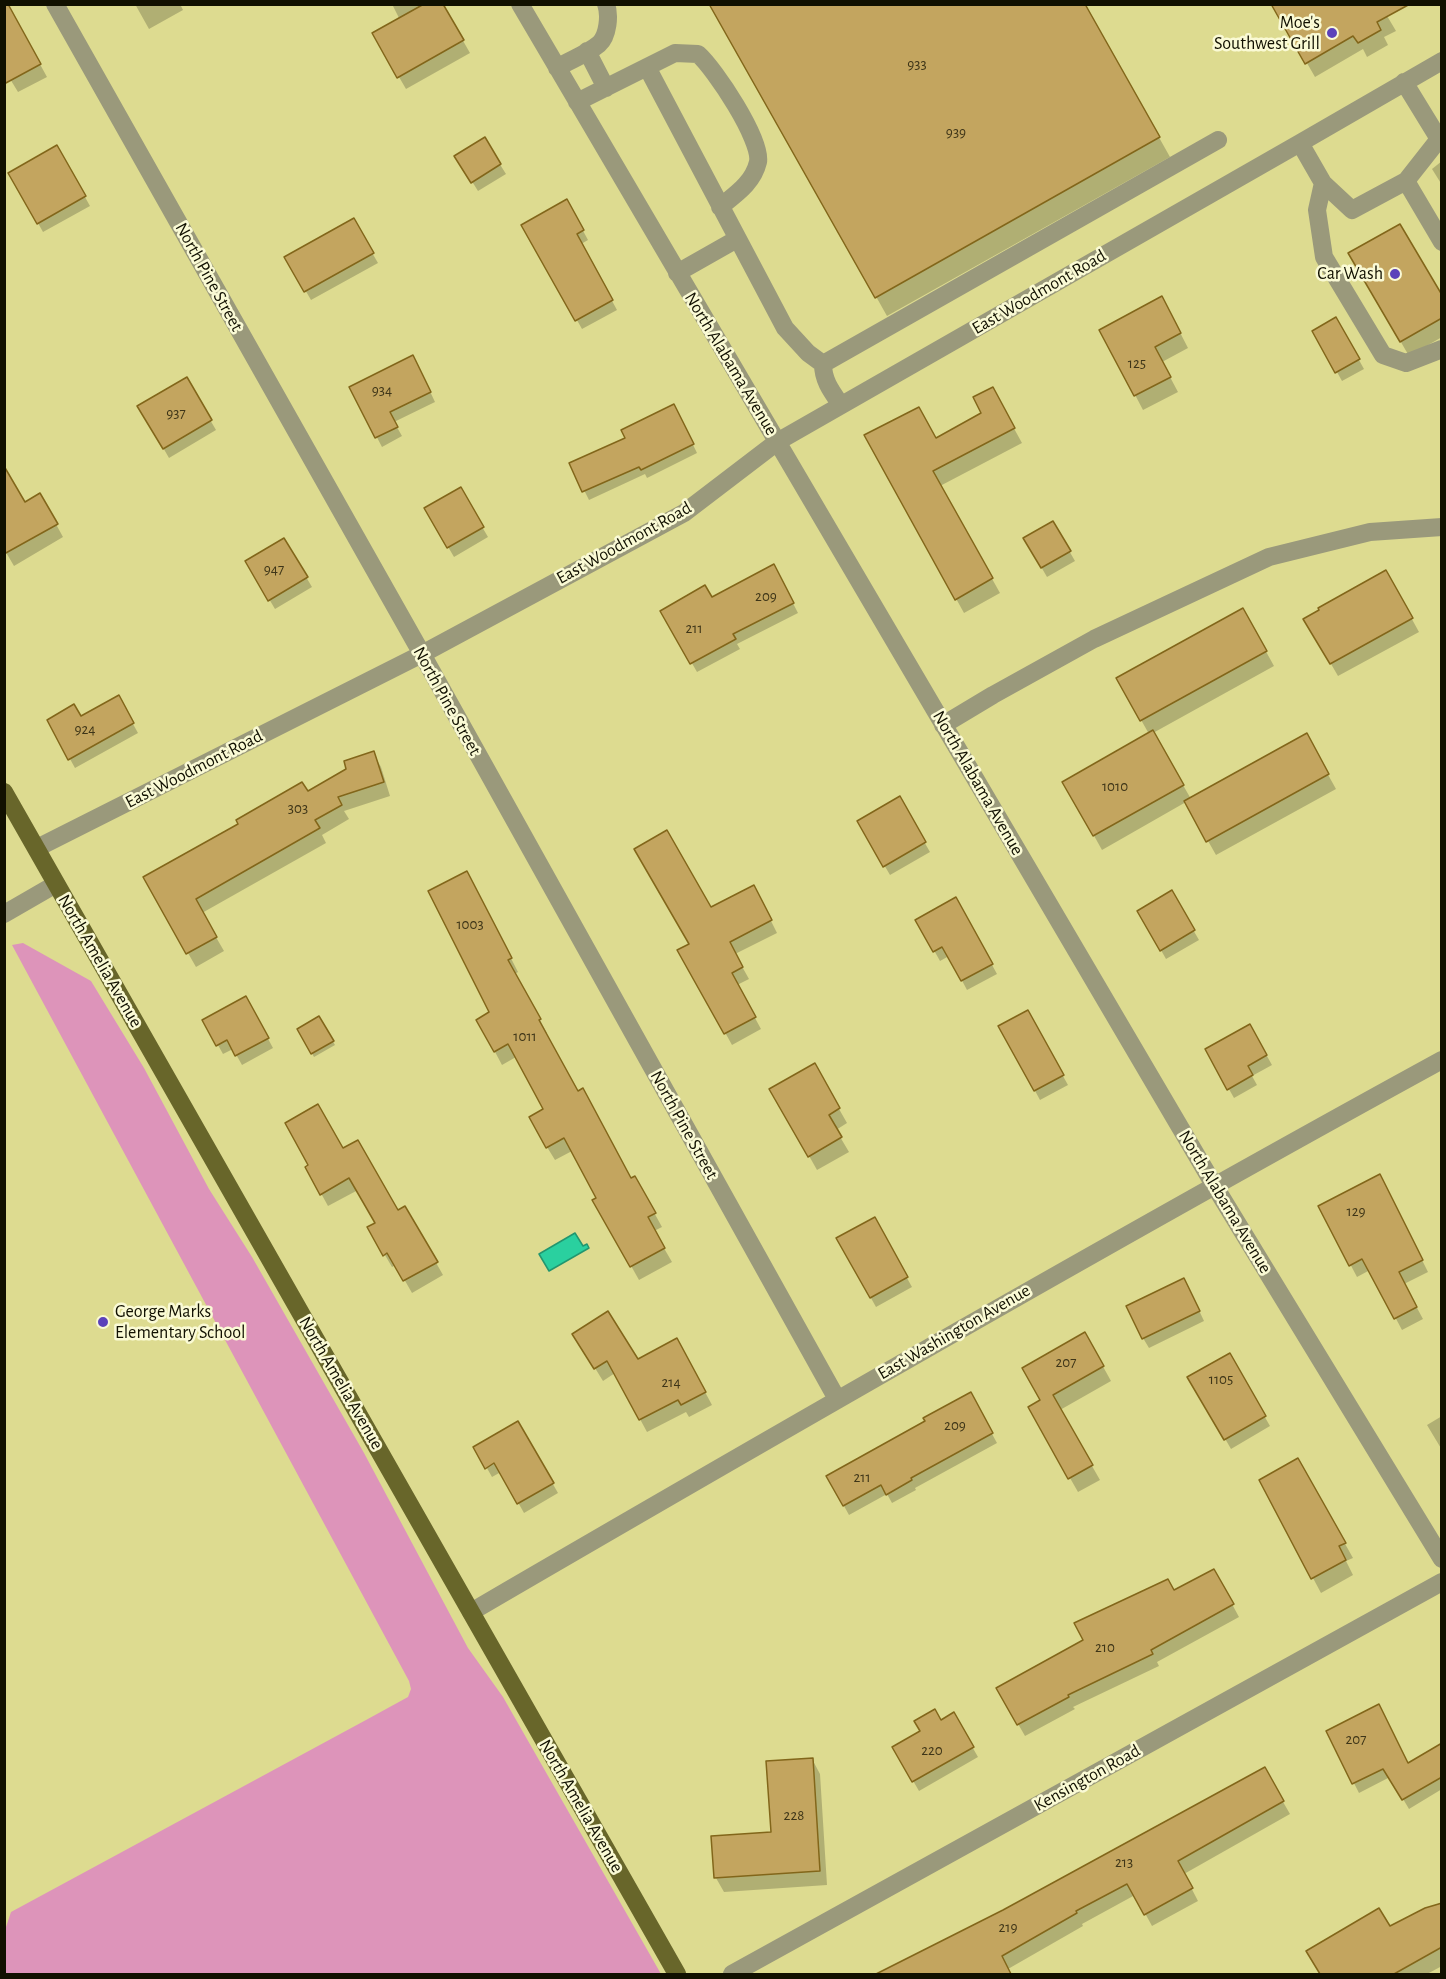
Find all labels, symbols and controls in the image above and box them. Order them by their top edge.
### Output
place label: Moe's Southwest Grill [1214,12,1320,54]
marker: Moe's Southwest Grill [1325,26,1339,40]
house number: 933 [907,55,927,73]
house number: 939 [946,123,966,141]
street label: North Pine Street [170,219,248,335]
street label: East Woodmont Road [968,245,1110,339]
place label: Car Wash [1317,263,1383,285]
marker: Car Wash [1388,267,1402,281]
street label: North Alabama Avenue [680,288,782,440]
house number: 125 [1128,354,1146,372]
house number: 934 [372,381,392,399]
house number: 937 [166,404,186,422]
street label: East Woodmont Road [553,497,695,589]
house number: 947 [264,560,284,578]
house number: 209 [755,587,777,605]
house number: 211 [685,619,703,637]
street label: North Pine Street [408,643,486,759]
street label: North Alabama Avenue [928,707,1028,859]
house number: 924 [74,720,96,738]
street label: East Woodmont Road [122,725,266,813]
house number: 1010 [1102,777,1128,795]
house number: 303 [288,799,308,817]
street label: North Amelia Avenue [53,891,147,1031]
house number: 1003 [456,915,484,933]
house number: 1011 [513,1027,537,1045]
street label: North Pine Street [645,1067,723,1183]
street label: North Alabama Avenue [1174,1126,1276,1278]
house number: 129 [1346,1202,1366,1220]
street label: East Washington Avenue [874,1279,1034,1385]
place label: George Marks Elementary School [115,1301,245,1344]
street label: North Amelia Avenue [294,1313,388,1453]
marker: George Marks Elementary School [96,1315,110,1329]
house number: 207 [1056,1353,1076,1371]
house number: 1105 [1209,1370,1233,1388]
house number: 214 [661,1373,681,1391]
house number: 209 [944,1416,966,1434]
house number: 211 [853,1468,871,1486]
house number: 210 [1095,1638,1115,1656]
house number: 207 [1346,1730,1366,1748]
street label: North Amelia Avenue [534,1736,628,1876]
street label: Kensington Road [1030,1740,1144,1816]
house number: 220 [921,1741,943,1759]
house number: 228 [784,1806,804,1824]
house number: 213 [1115,1853,1133,1871]
house number: 219 [998,1918,1018,1936]

